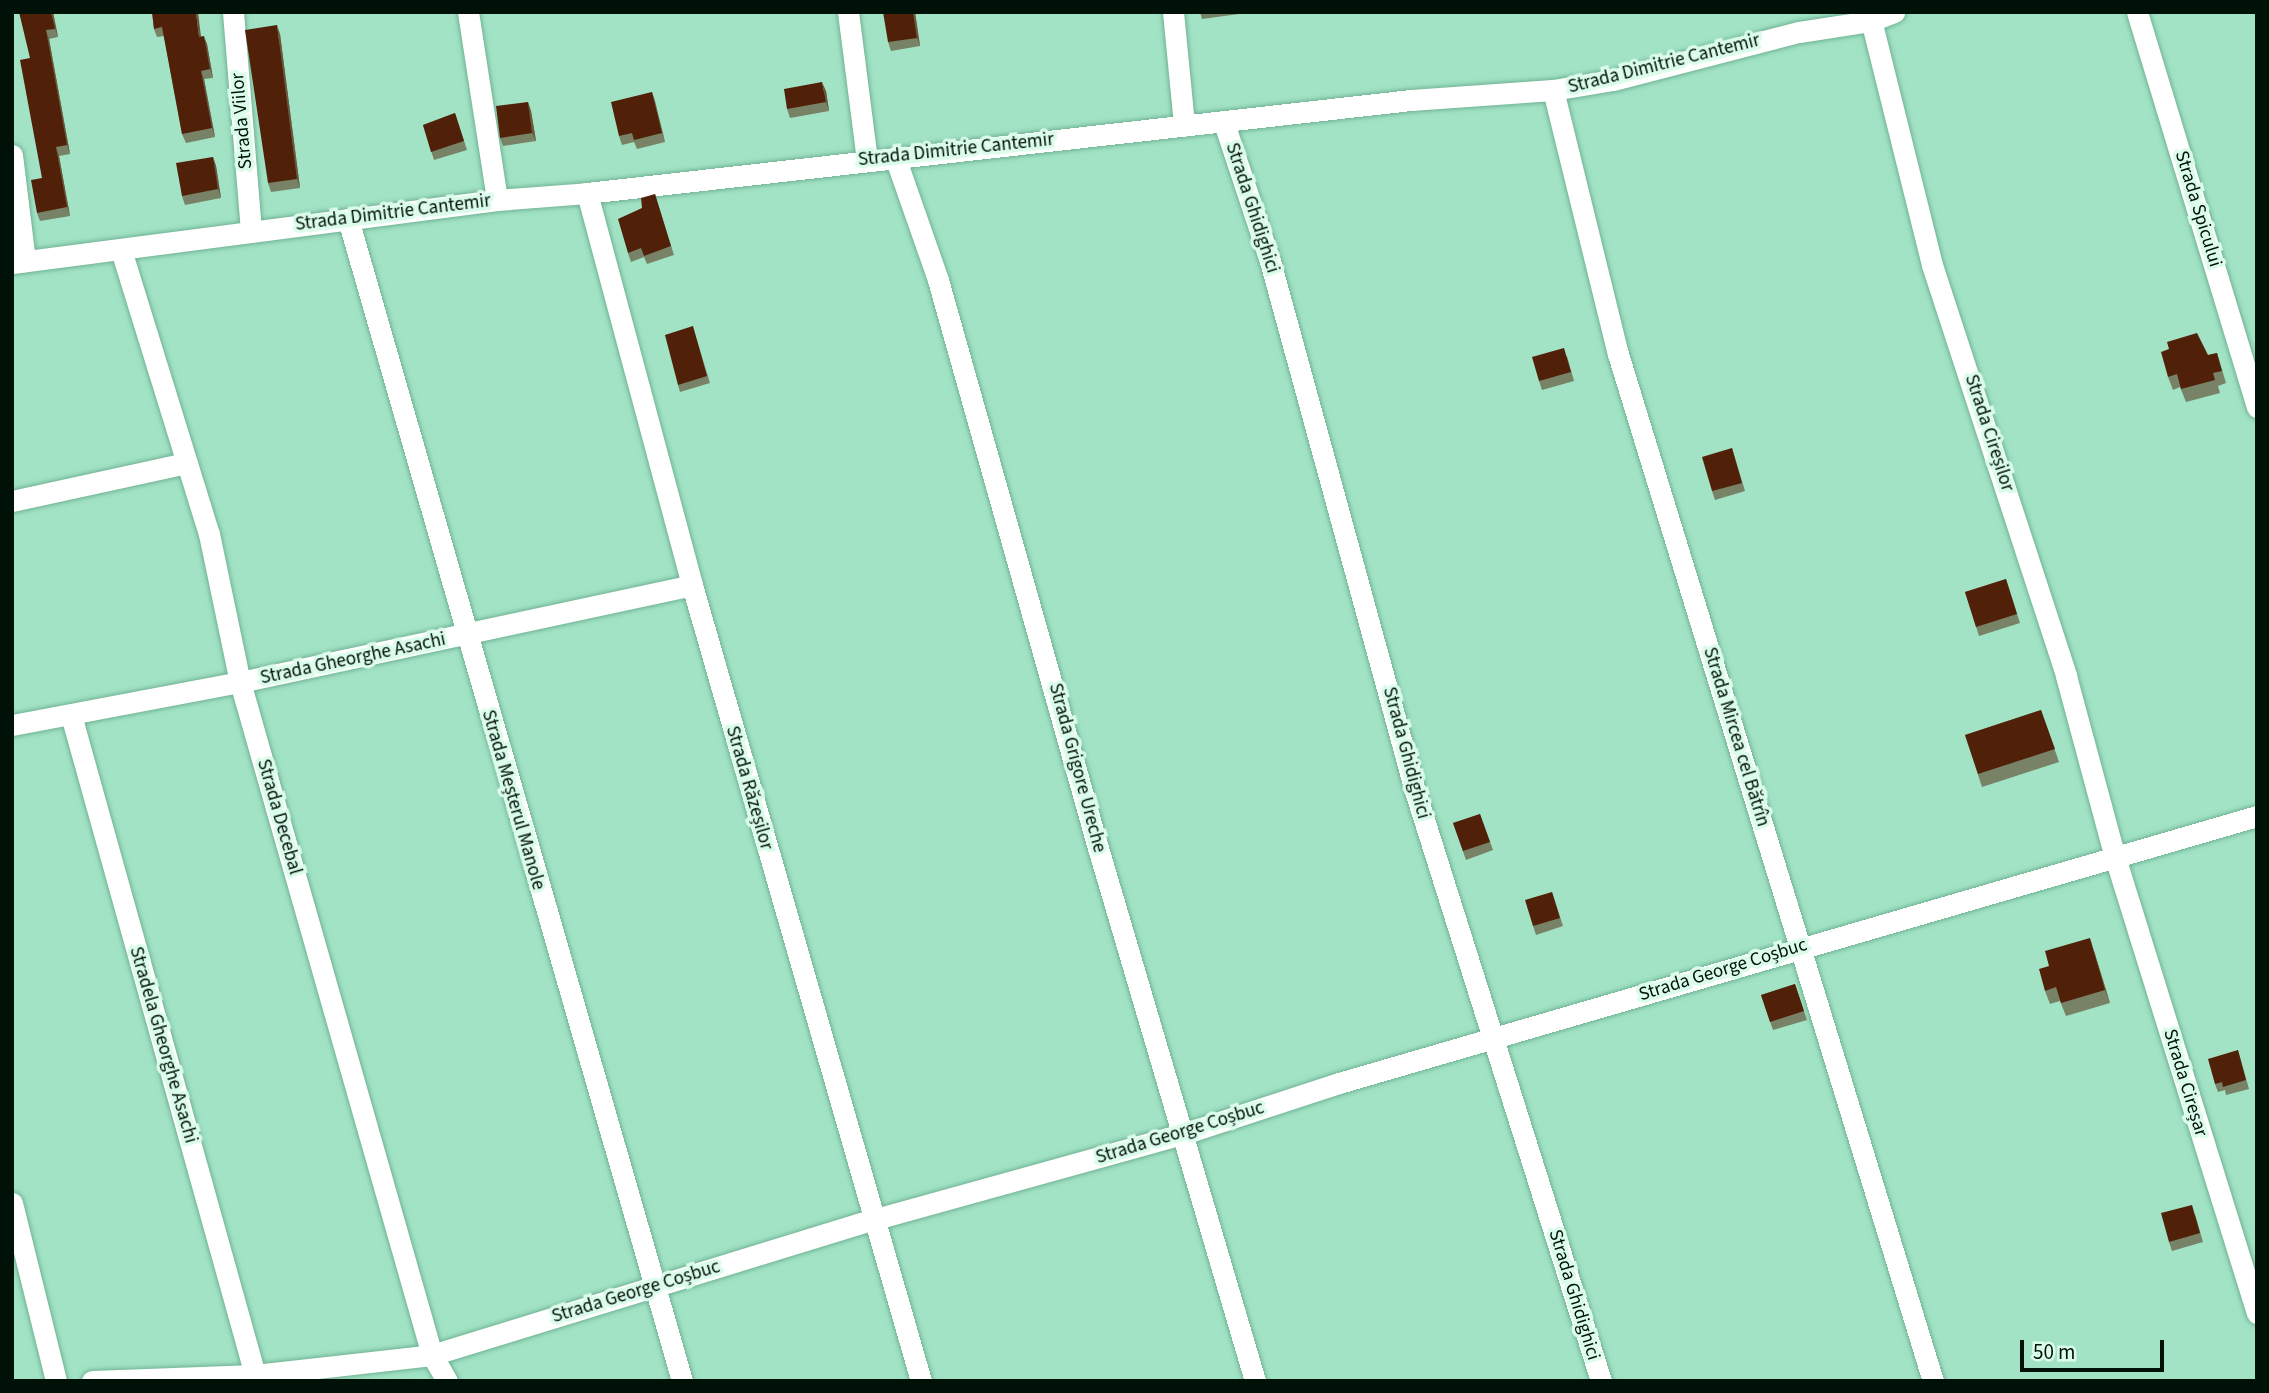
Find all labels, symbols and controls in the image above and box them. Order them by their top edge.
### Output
street label: Strada Dimitrie Cantemir [1566,29,1762,99]
street label: Strada Viilor [226,72,258,170]
street label: Strada Dimitrie Cantemir [857,128,1055,172]
street label: Strada Ghidighici [1220,140,1284,276]
street label: Strada Spicului [2170,148,2226,270]
street label: Strada Dimitrie Cantemir [294,190,492,236]
street label: Strada Cireșilor [1959,372,2019,494]
street label: Strada Gheorghe Asachi [258,628,448,690]
street label: Strada Mircea cel Bătrîn [1698,645,1774,829]
street label: Strada Grigore Ureche [1043,681,1111,855]
street label: Strada Ghidighici [1377,685,1435,821]
street label: Strada Meșterul Manole [476,707,550,893]
street label: Strada Răzeșilor [720,723,778,853]
street label: Strada Decebal [252,757,306,877]
street label: Strada George Coșbuc [1636,934,1810,1006]
street label: Stradela Gheorghe Asachi [124,944,202,1146]
street label: Strada Cireșar [2158,1026,2212,1140]
street label: Strada George Coșbuc [1093,1097,1267,1169]
street label: Strada Ghidighici [1543,1227,1605,1363]
street label: Strada George Coșbuc [549,1256,723,1328]
scale bar [2024,1326,2168,1370]
text: 50 m [2033,1337,2075,1367]

